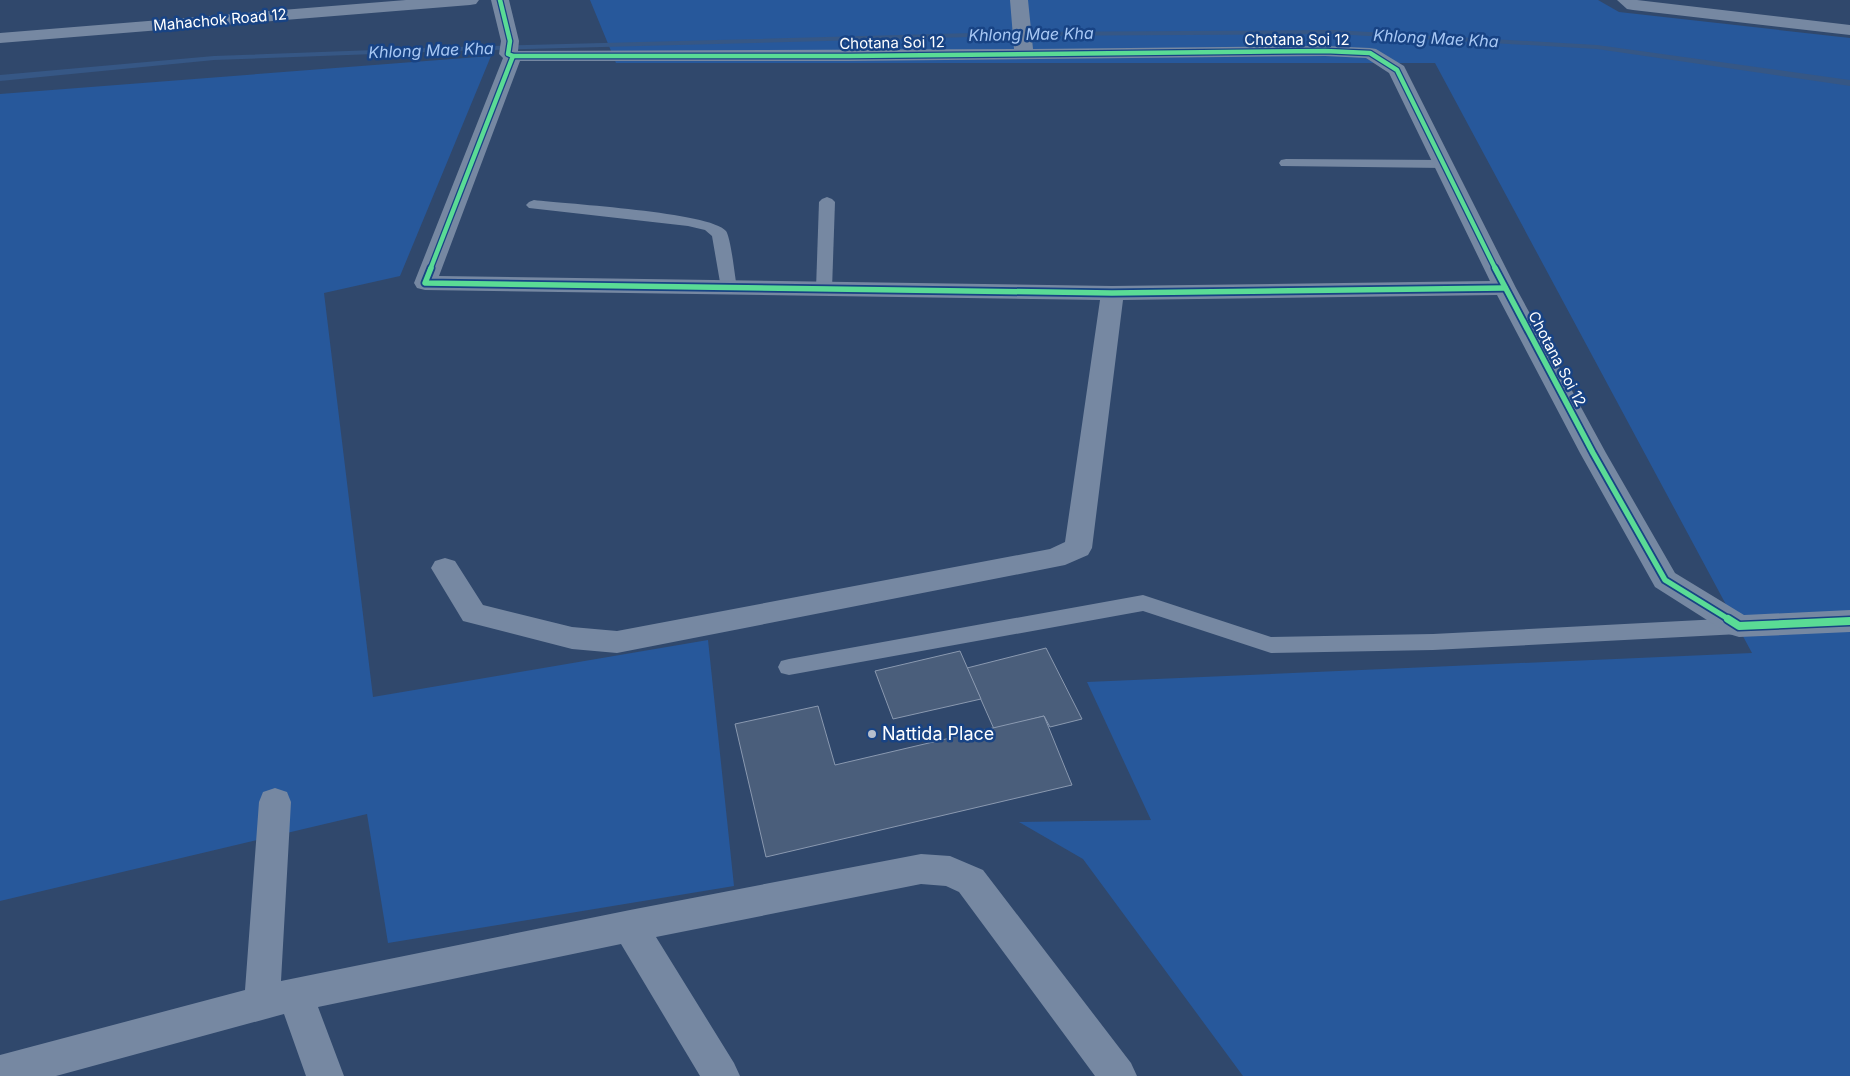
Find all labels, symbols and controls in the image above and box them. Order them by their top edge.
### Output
street label: Mahachok Road 12 [152,4,287,35]
water label: Khlong Mae Kha [968,23,1094,45]
water label: Khlong Mae Kha [1373,25,1499,51]
street label: Chotana Soi 12 [1244,30,1350,49]
street label: Chotana Soi 12 [839,32,945,53]
water label: Khlong Mae Kha [368,38,494,62]
street label: Chotana Soi 12 [1524,308,1591,410]
place label: Nattida Place [882,723,994,744]
marker: Nattida Place [866,728,878,740]

